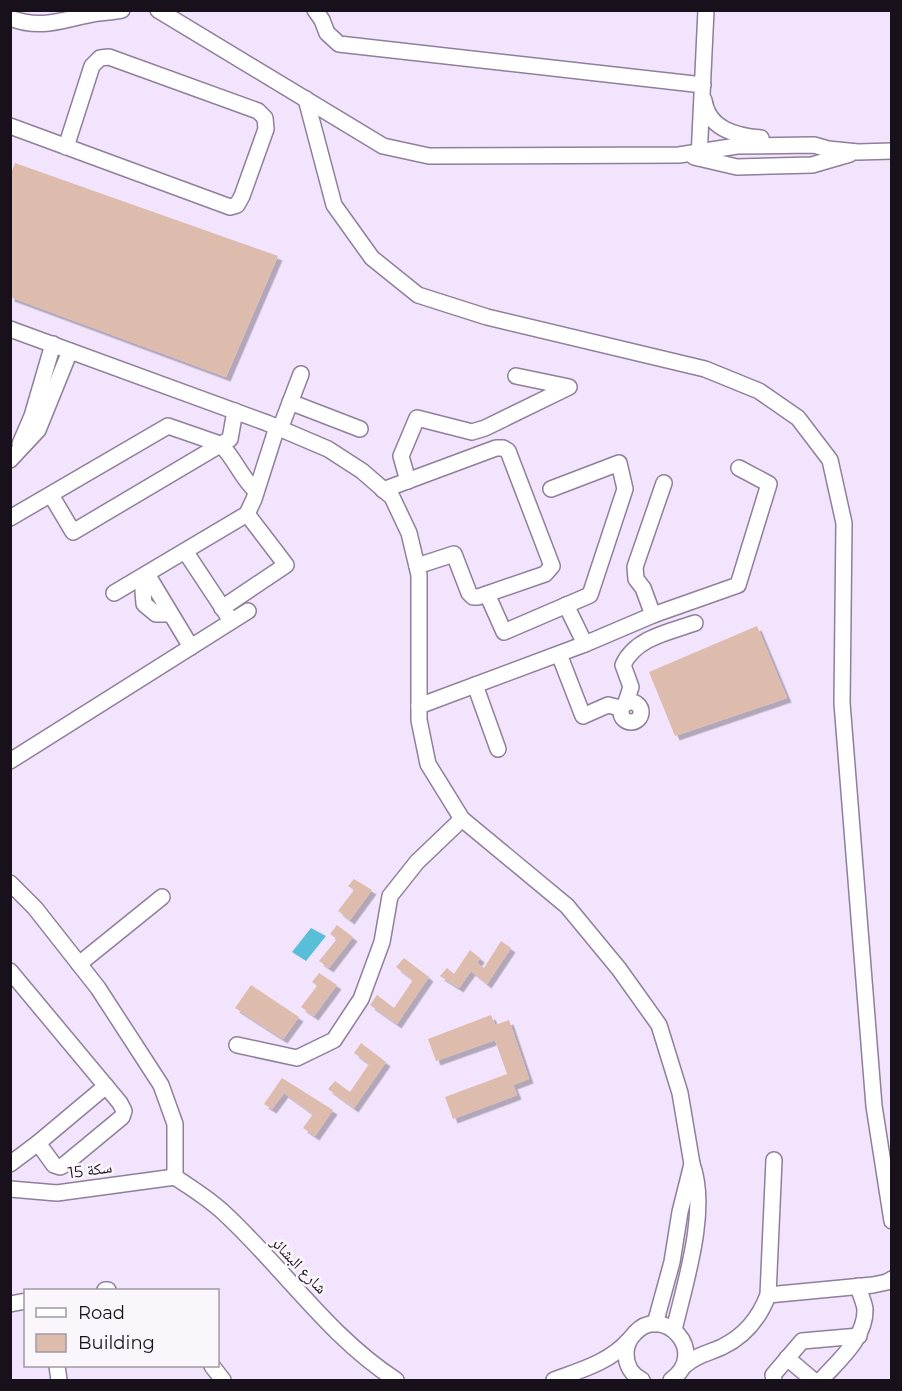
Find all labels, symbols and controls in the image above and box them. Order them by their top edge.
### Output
street label: سكة 15 [67,1158,113,1182]
street label: شارع البشائر [266,1232,331,1298]
legend [24,1289,219,1367]
text: Road [78,1302,125,1324]
text: Building [78,1332,155,1354]

